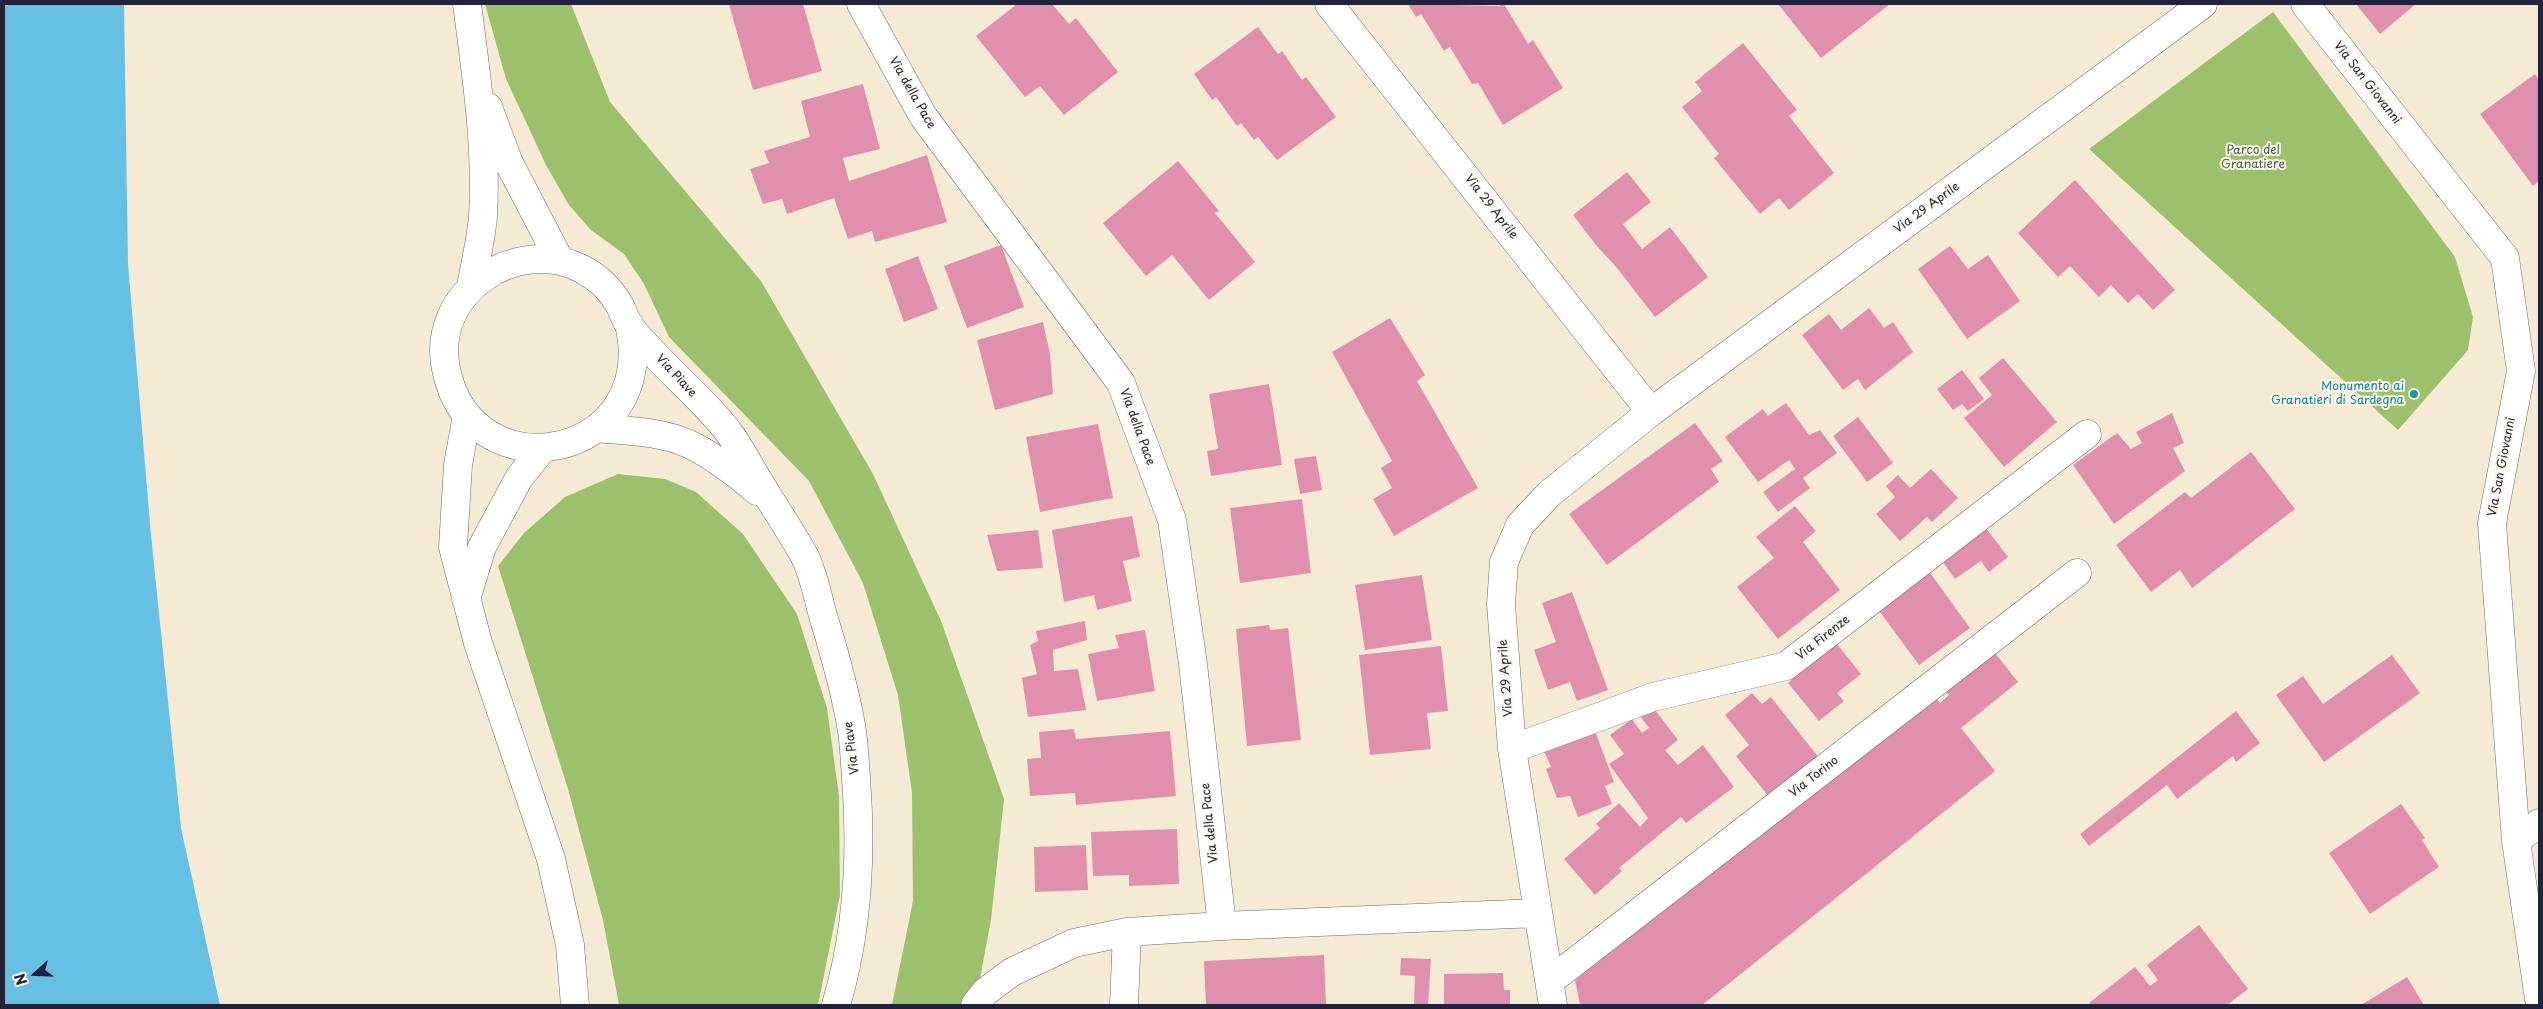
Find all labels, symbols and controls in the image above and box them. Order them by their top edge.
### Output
street label: Via San Giovanni [2330,39,2404,127]
street label: Via della Pace [886,54,938,132]
park label: Parco del Granatiere [2221,144,2285,172]
street label: Via 29 Aprile [1461,172,1521,242]
street label: Via 29 Aprile [1891,179,1963,237]
street label: Via Piave [653,352,699,400]
place label: Monumento ai Granatieri di Sardegna [2271,380,2404,408]
street label: Via della Pace [1116,387,1158,467]
marker: Monumento ai Granatieri di Sardegna [2408,388,2420,400]
street label: Via San Giovanni [2485,416,2519,518]
street label: Via Firenze [1793,613,1853,663]
street label: Via 29 Aprile [1496,639,1516,717]
street label: Via Piave [842,721,862,775]
street label: Via Torino [1787,753,1841,801]
street label: Via della Pace [1199,782,1221,864]
north arrow [10,949,60,999]
text: N [9,970,32,988]

